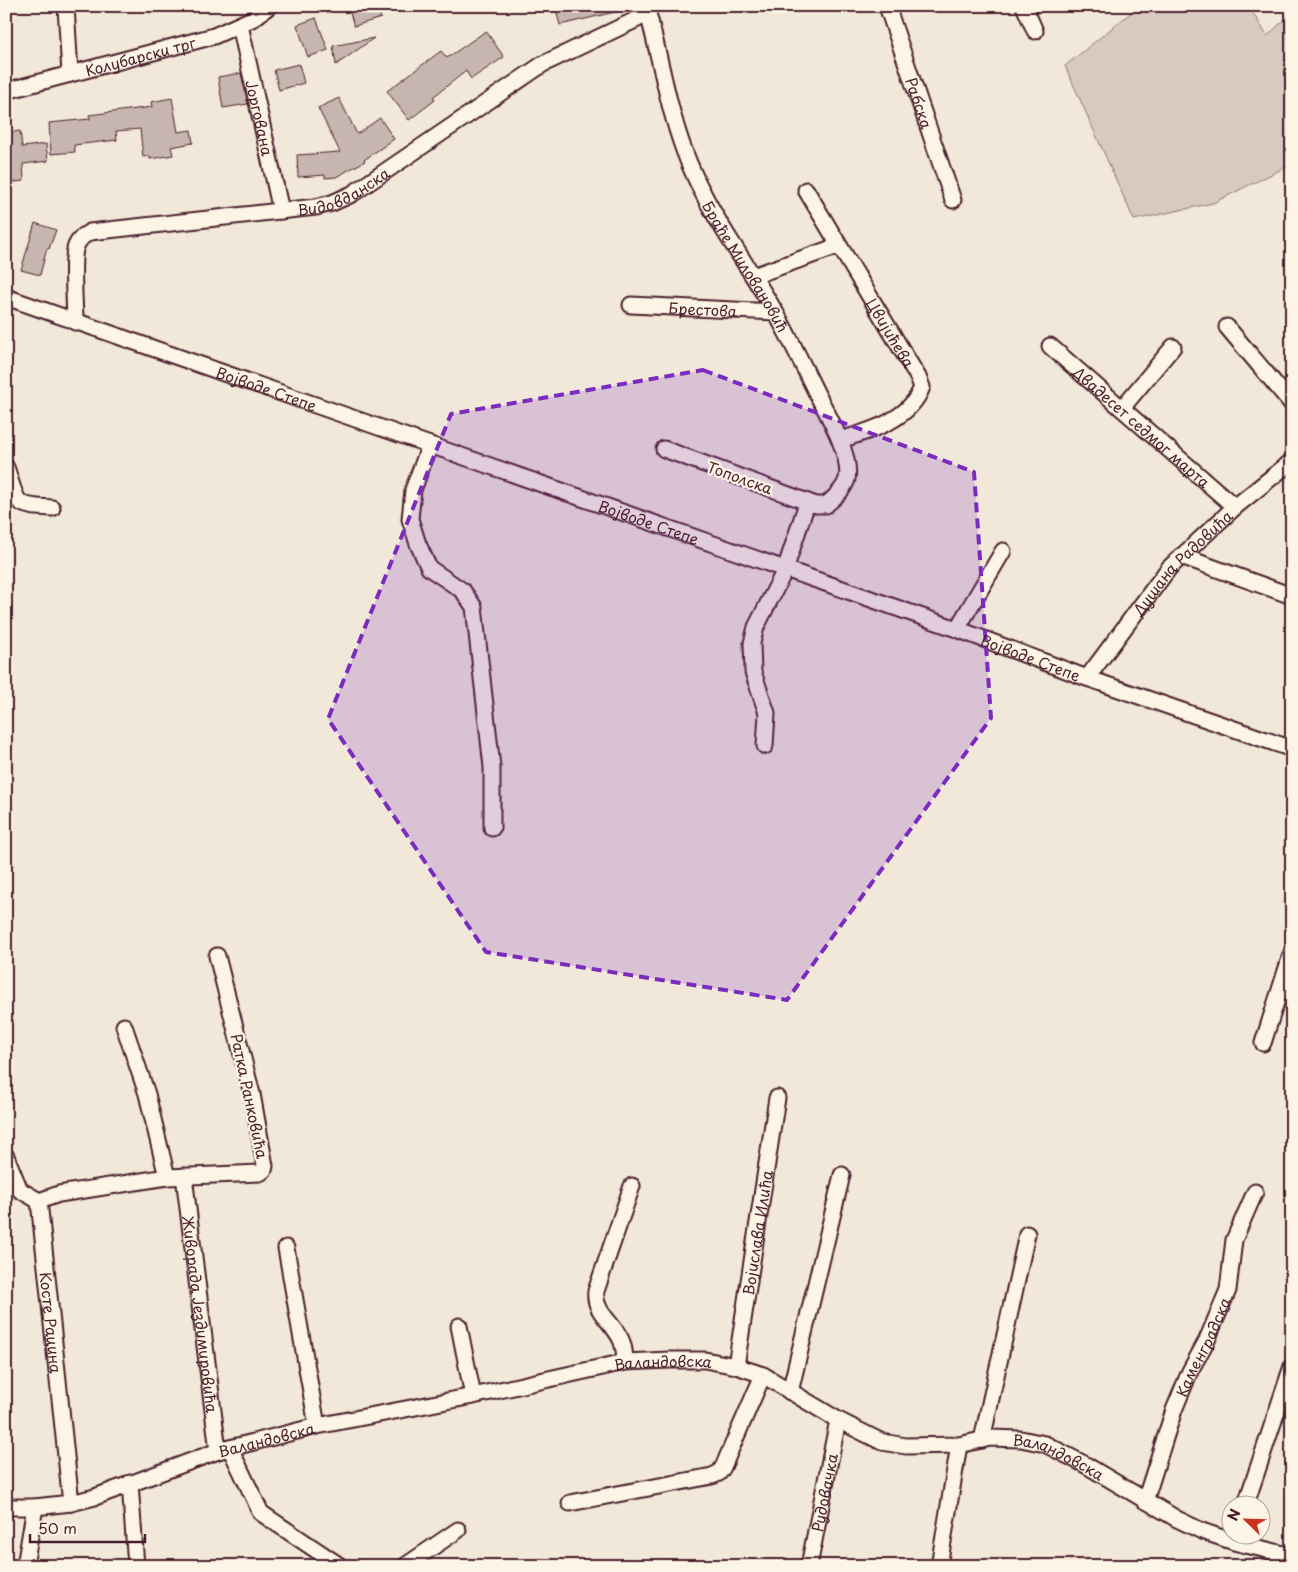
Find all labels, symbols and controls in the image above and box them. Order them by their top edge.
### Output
street label: Колубарски трг [83,30,198,81]
street label: Рабска [900,74,940,132]
street label: Јоргована [241,78,280,159]
street label: Видовданска [296,160,394,220]
street label: Браће Миловановић [697,196,795,336]
street label: Цвијићева [861,293,921,372]
street label: Брестова [668,295,738,322]
street label: Двадесет седмог марта [1067,359,1216,493]
street label: Војводе Степе [213,360,320,416]
street label: Тополска [704,455,777,500]
street label: Војводе Степе [595,493,702,550]
street label: Душана Радовића [1126,504,1237,621]
street label: Војводе Степе [977,627,1084,686]
street label: Ратка Ранковића [226,1031,275,1161]
street label: Војислава Илића [736,1168,777,1297]
street label: Живорада Јездимировића [177,1214,225,1414]
street label: Косте Рацина [35,1271,69,1375]
street label: Каменградска [1169,1293,1236,1400]
street label: Валандовска [611,1348,715,1376]
street label: Валандовска [216,1415,317,1462]
street label: Валандовска [1012,1427,1109,1485]
street label: Рудовачка [805,1451,843,1534]
north arrow [1220,1494,1270,1544]
text: N [1222,1506,1245,1524]
scale bar [30,1512,145,1544]
text: 50 m [38,1516,77,1539]

